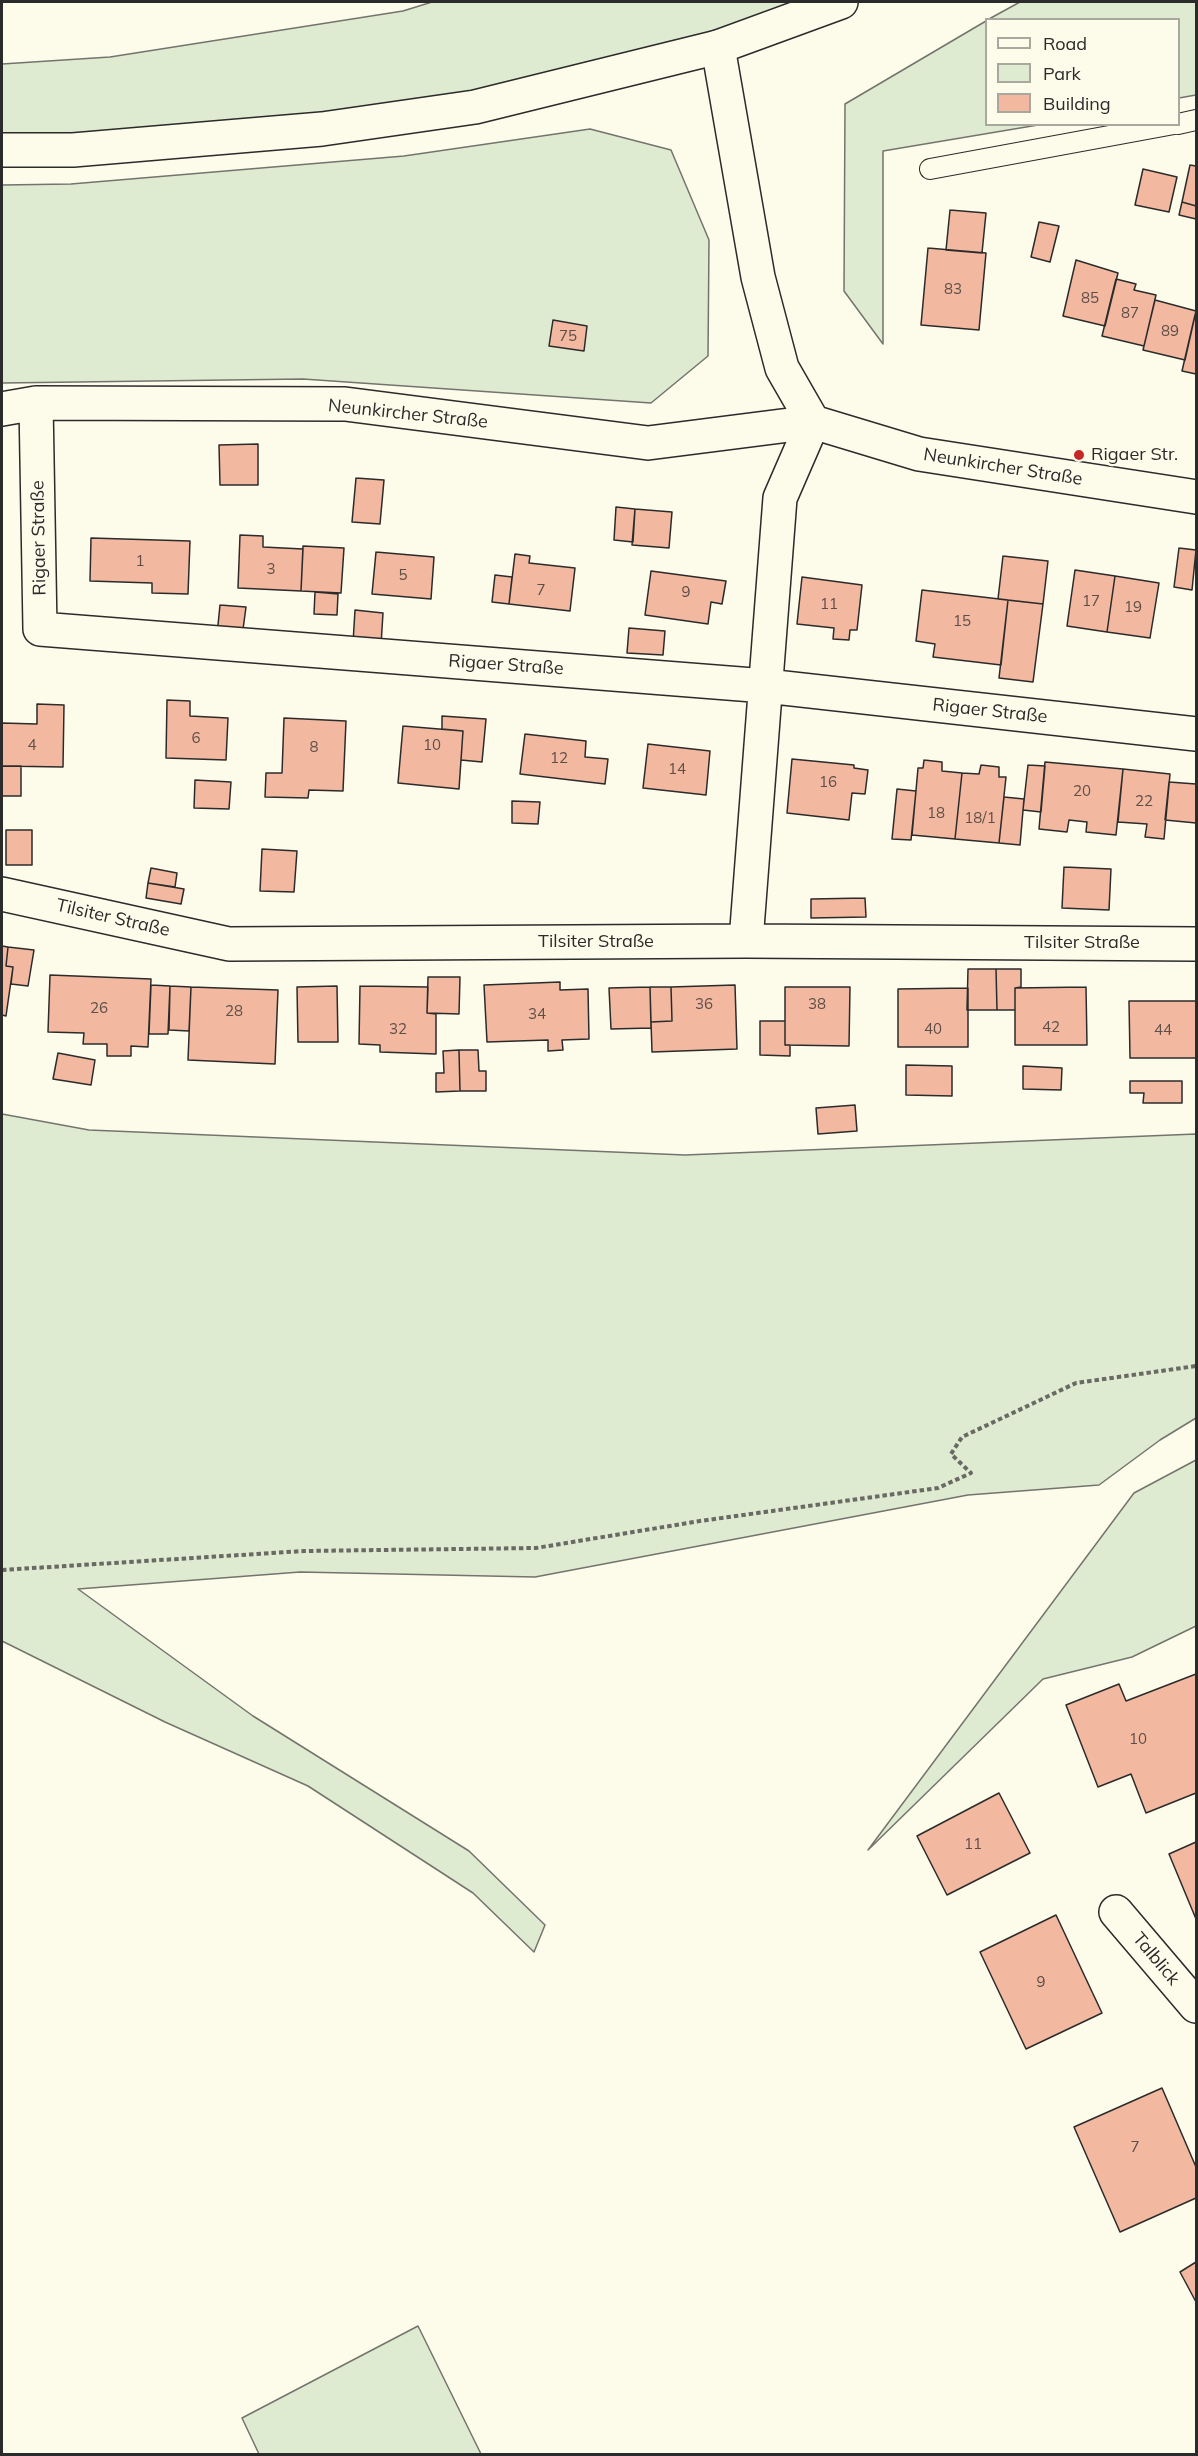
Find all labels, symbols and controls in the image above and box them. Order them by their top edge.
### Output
legend [985,18,1180,126]
text: Road [1043,32,1087,55]
text: Park [1043,62,1081,85]
text: Building [1043,92,1111,115]
house number: 83 [944,280,962,298]
house number: 85 [1081,289,1099,307]
house number: 87 [1121,304,1139,322]
house number: 89 [1161,322,1179,340]
house number: 75 [559,327,577,345]
street label: Neunkircher Straße [327,395,489,433]
street label: Neunkircher Straße [922,444,1084,490]
place label: Rigaer Str. [1091,444,1178,466]
marker: Rigaer Str. [1072,448,1086,462]
street label: Rigaer Straße [27,480,51,596]
house number: 1 [136,552,144,570]
house number: 3 [267,560,275,578]
house number: 5 [399,566,407,584]
house number: 7 [537,581,545,599]
house number: 9 [682,583,690,601]
house number: 17 [1082,592,1100,610]
house number: 11 [820,595,838,613]
house number: 19 [1124,598,1142,616]
house number: 15 [953,612,971,630]
street label: Rigaer Straße [448,650,564,680]
street label: Rigaer Straße [932,694,1048,728]
house number: 6 [192,729,200,747]
house number: 4 [28,736,36,754]
house number: 10 [423,736,441,754]
house number: 8 [310,738,318,756]
house number: 12 [550,749,568,767]
house number: 14 [668,760,686,778]
house number: 16 [819,773,837,791]
house number: 20 [1073,782,1091,800]
house number: 22 [1135,792,1153,810]
house number: 18 [927,804,945,822]
house number: 18/1 [964,809,996,827]
street label: Tilsiter Straße [54,894,172,942]
street label: Tilsiter Straße [538,931,654,953]
street label: Tilsiter Straße [1024,932,1140,954]
house number: 36 [695,995,713,1013]
house number: 38 [808,995,826,1013]
house number: 26 [90,999,108,1017]
house number: 28 [225,1002,243,1020]
house number: 34 [528,1005,546,1023]
house number: 42 [1042,1018,1060,1036]
house number: 32 [389,1020,407,1038]
house number: 40 [924,1020,942,1038]
house number: 44 [1154,1021,1172,1039]
house number: 10 [1129,1730,1147,1748]
house number: 11 [964,1835,982,1853]
street label: Talblick [1128,1928,1184,1990]
house number: 9 [1037,1973,1045,1991]
house number: 7 [1131,2138,1139,2156]

